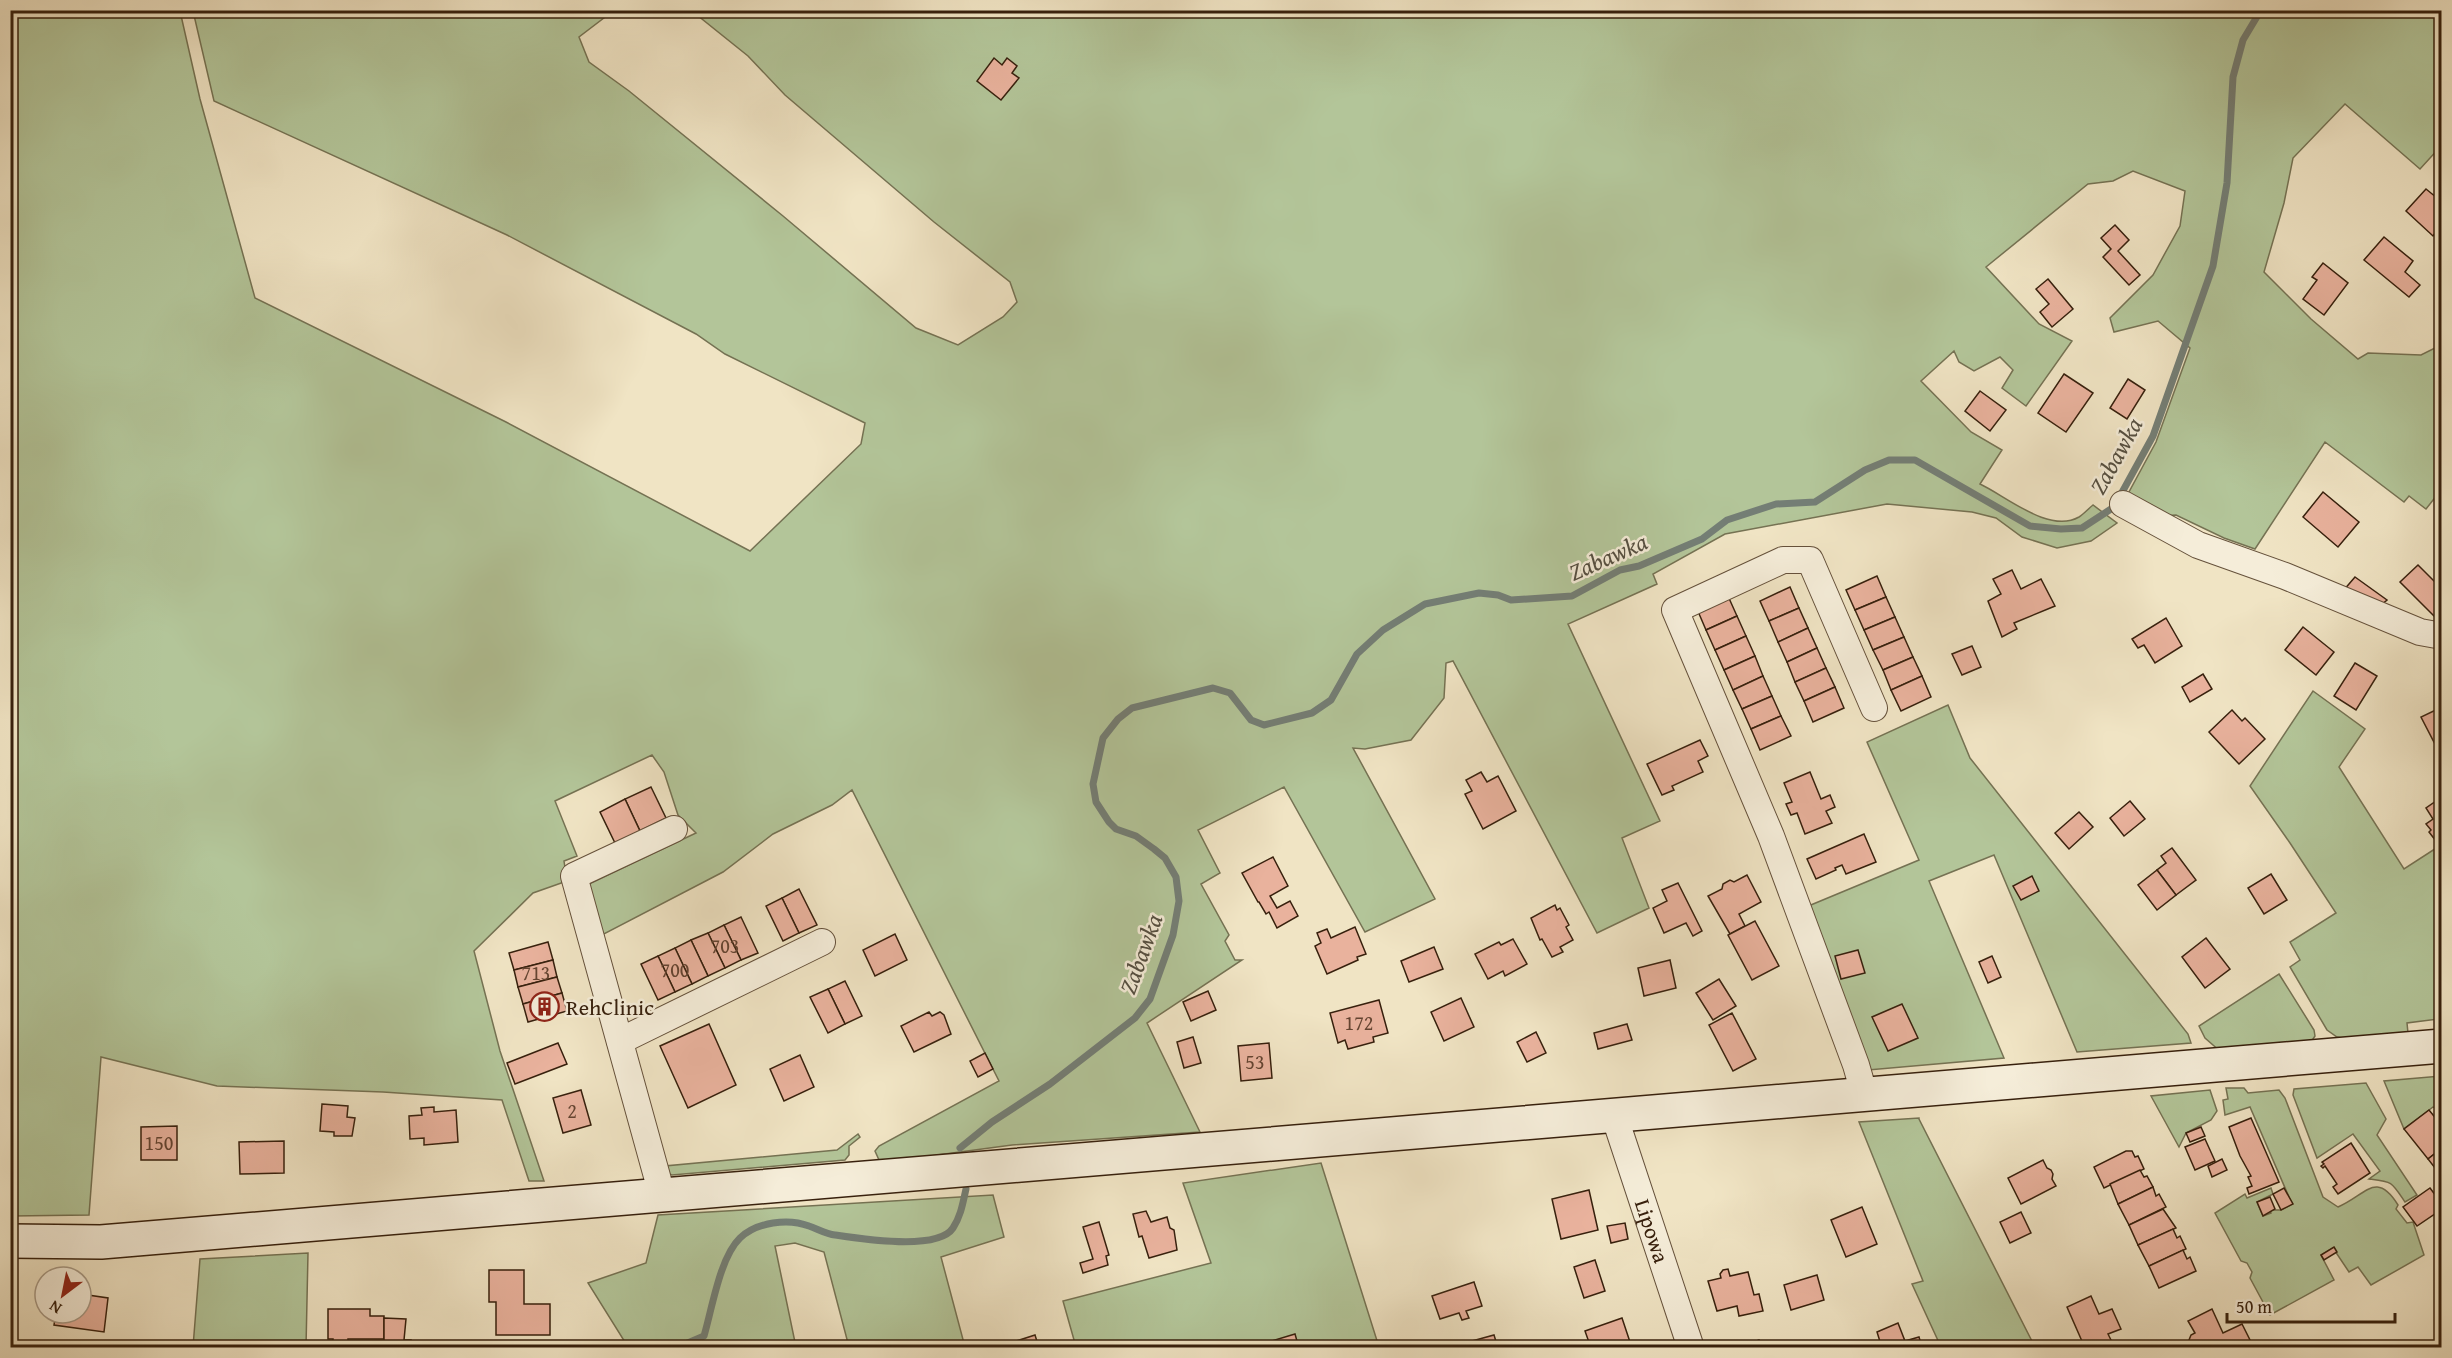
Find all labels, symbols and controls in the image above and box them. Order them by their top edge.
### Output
water label: Zabawka [2080,411,2151,500]
water label: Zabawka [1563,524,1653,589]
water label: Zabawka [1110,909,1171,999]
house number: 703 [711,931,739,960]
house number: 700 [661,955,689,984]
house number: 713 [522,958,550,987]
building icon: RehClinic [529,991,561,1023]
place label: RehClinic [566,991,654,1023]
house number: 172 [1345,1008,1373,1037]
house number: 53 [1245,1047,1265,1076]
house number: 2 [567,1096,577,1125]
house number: 150 [145,1128,173,1157]
street label: Lipowa [1627,1195,1678,1267]
north arrow [33,1265,93,1325]
scale bar [2227,1286,2395,1324]
text: 50 m [2236,1293,2272,1320]
text: N [44,1295,66,1321]

